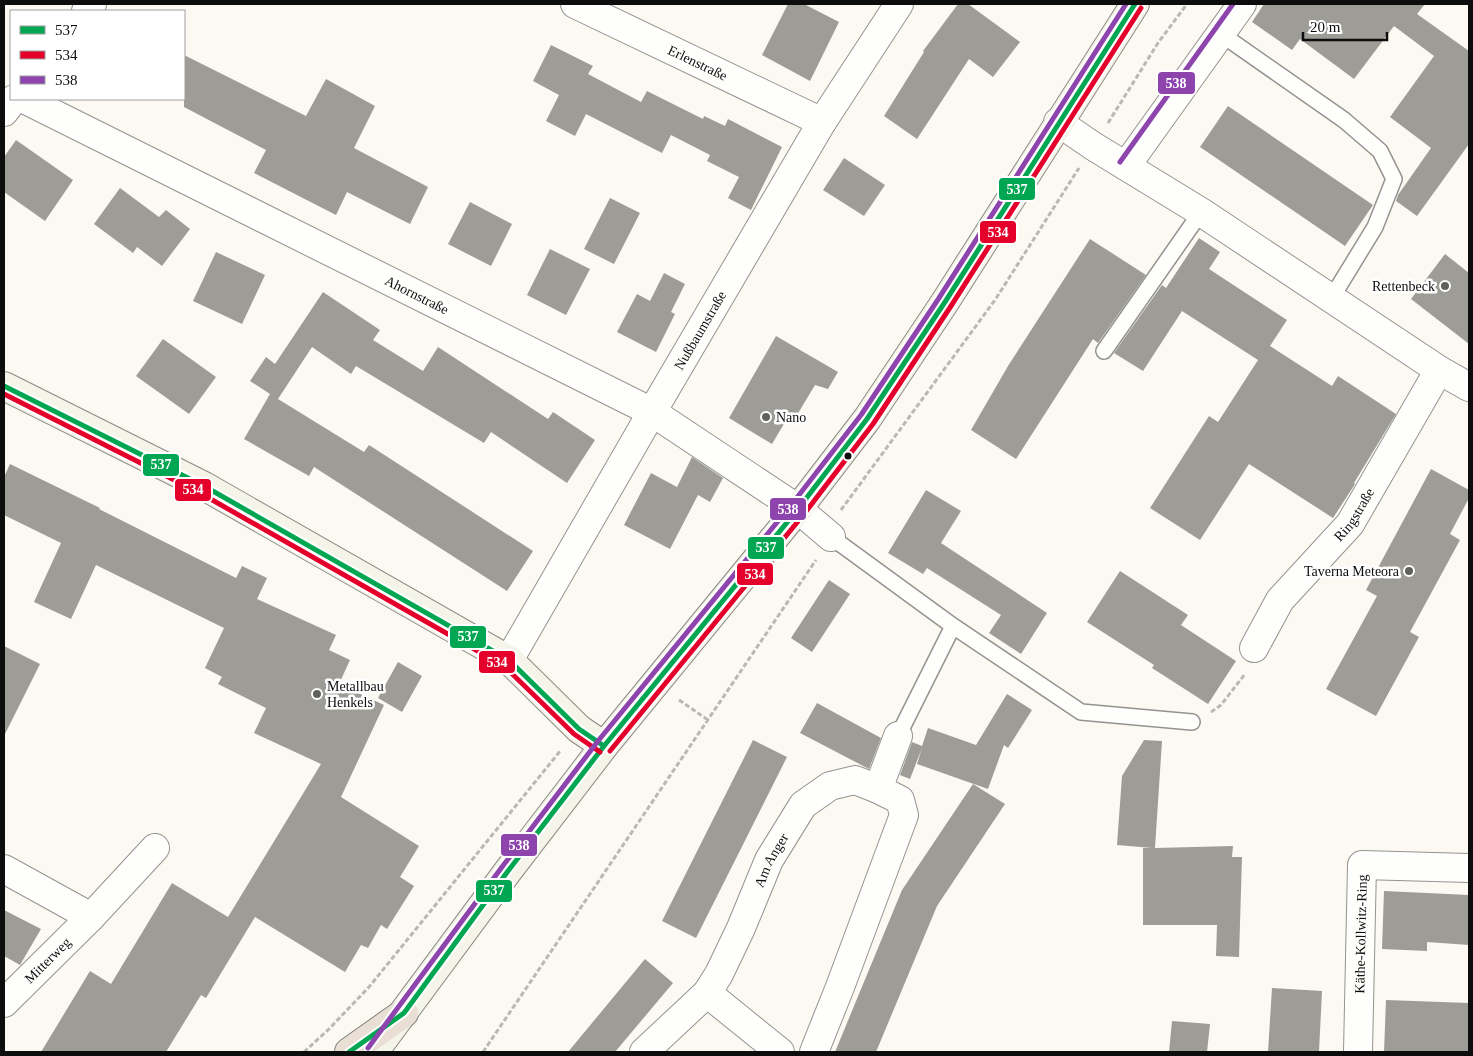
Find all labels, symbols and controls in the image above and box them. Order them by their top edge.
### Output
legend [10,10,185,100]
scale bar [1303,10,1387,42]
text: 20 m [1310,19,1341,35]
text: 537 [55,22,78,38]
street label: Erlenstraße [665,43,730,84]
text: 534 [55,47,78,63]
line badge: 538 [1157,71,1196,95]
text: 538 [55,72,78,88]
text: 538 [1166,76,1187,91]
line badge: 537 [998,177,1036,201]
text: 537 [1007,182,1028,197]
line badge: 534 [979,220,1017,244]
text: 534 [988,225,1009,240]
street label: Ahornstraße [382,273,451,317]
place label: Rettenbeck [1372,279,1435,294]
marker: Rettenbeck [1439,280,1451,292]
street label: Nußbaumstraße [671,288,729,373]
place label: Nano [776,410,806,425]
marker: Nano [760,411,772,423]
unlabelled marker [843,451,853,461]
line badge: 537 [142,453,180,477]
text: 537 [151,457,172,472]
line badge: 534 [174,478,212,502]
text: 534 [183,482,204,497]
street label: Ringstraße [1331,485,1377,544]
line badge: 538 [769,497,807,521]
text: 538 [778,502,799,517]
line badge: 537 [747,536,785,560]
text: 537 [756,540,777,555]
line badge: 534 [736,562,774,586]
place label: Taverna Meteora [1304,564,1400,579]
marker: Taverna Meteora [1403,565,1415,577]
text: 534 [745,567,766,582]
line badge: 537 [449,625,487,649]
text: 537 [458,629,479,644]
line badge: 534 [478,650,516,674]
text: 534 [487,655,508,670]
place label: Metallbau Henkels [327,679,384,710]
marker: Metallbau Henkels [311,688,323,700]
street label: Am Anger [752,830,792,890]
line badge: 538 [500,833,538,857]
text: 538 [509,838,530,853]
street label: Käthe-Kollwitz-Ring [1352,874,1370,994]
line badge: 537 [475,879,513,903]
text: 537 [484,883,505,898]
street label: Mitterweg [22,935,74,986]

